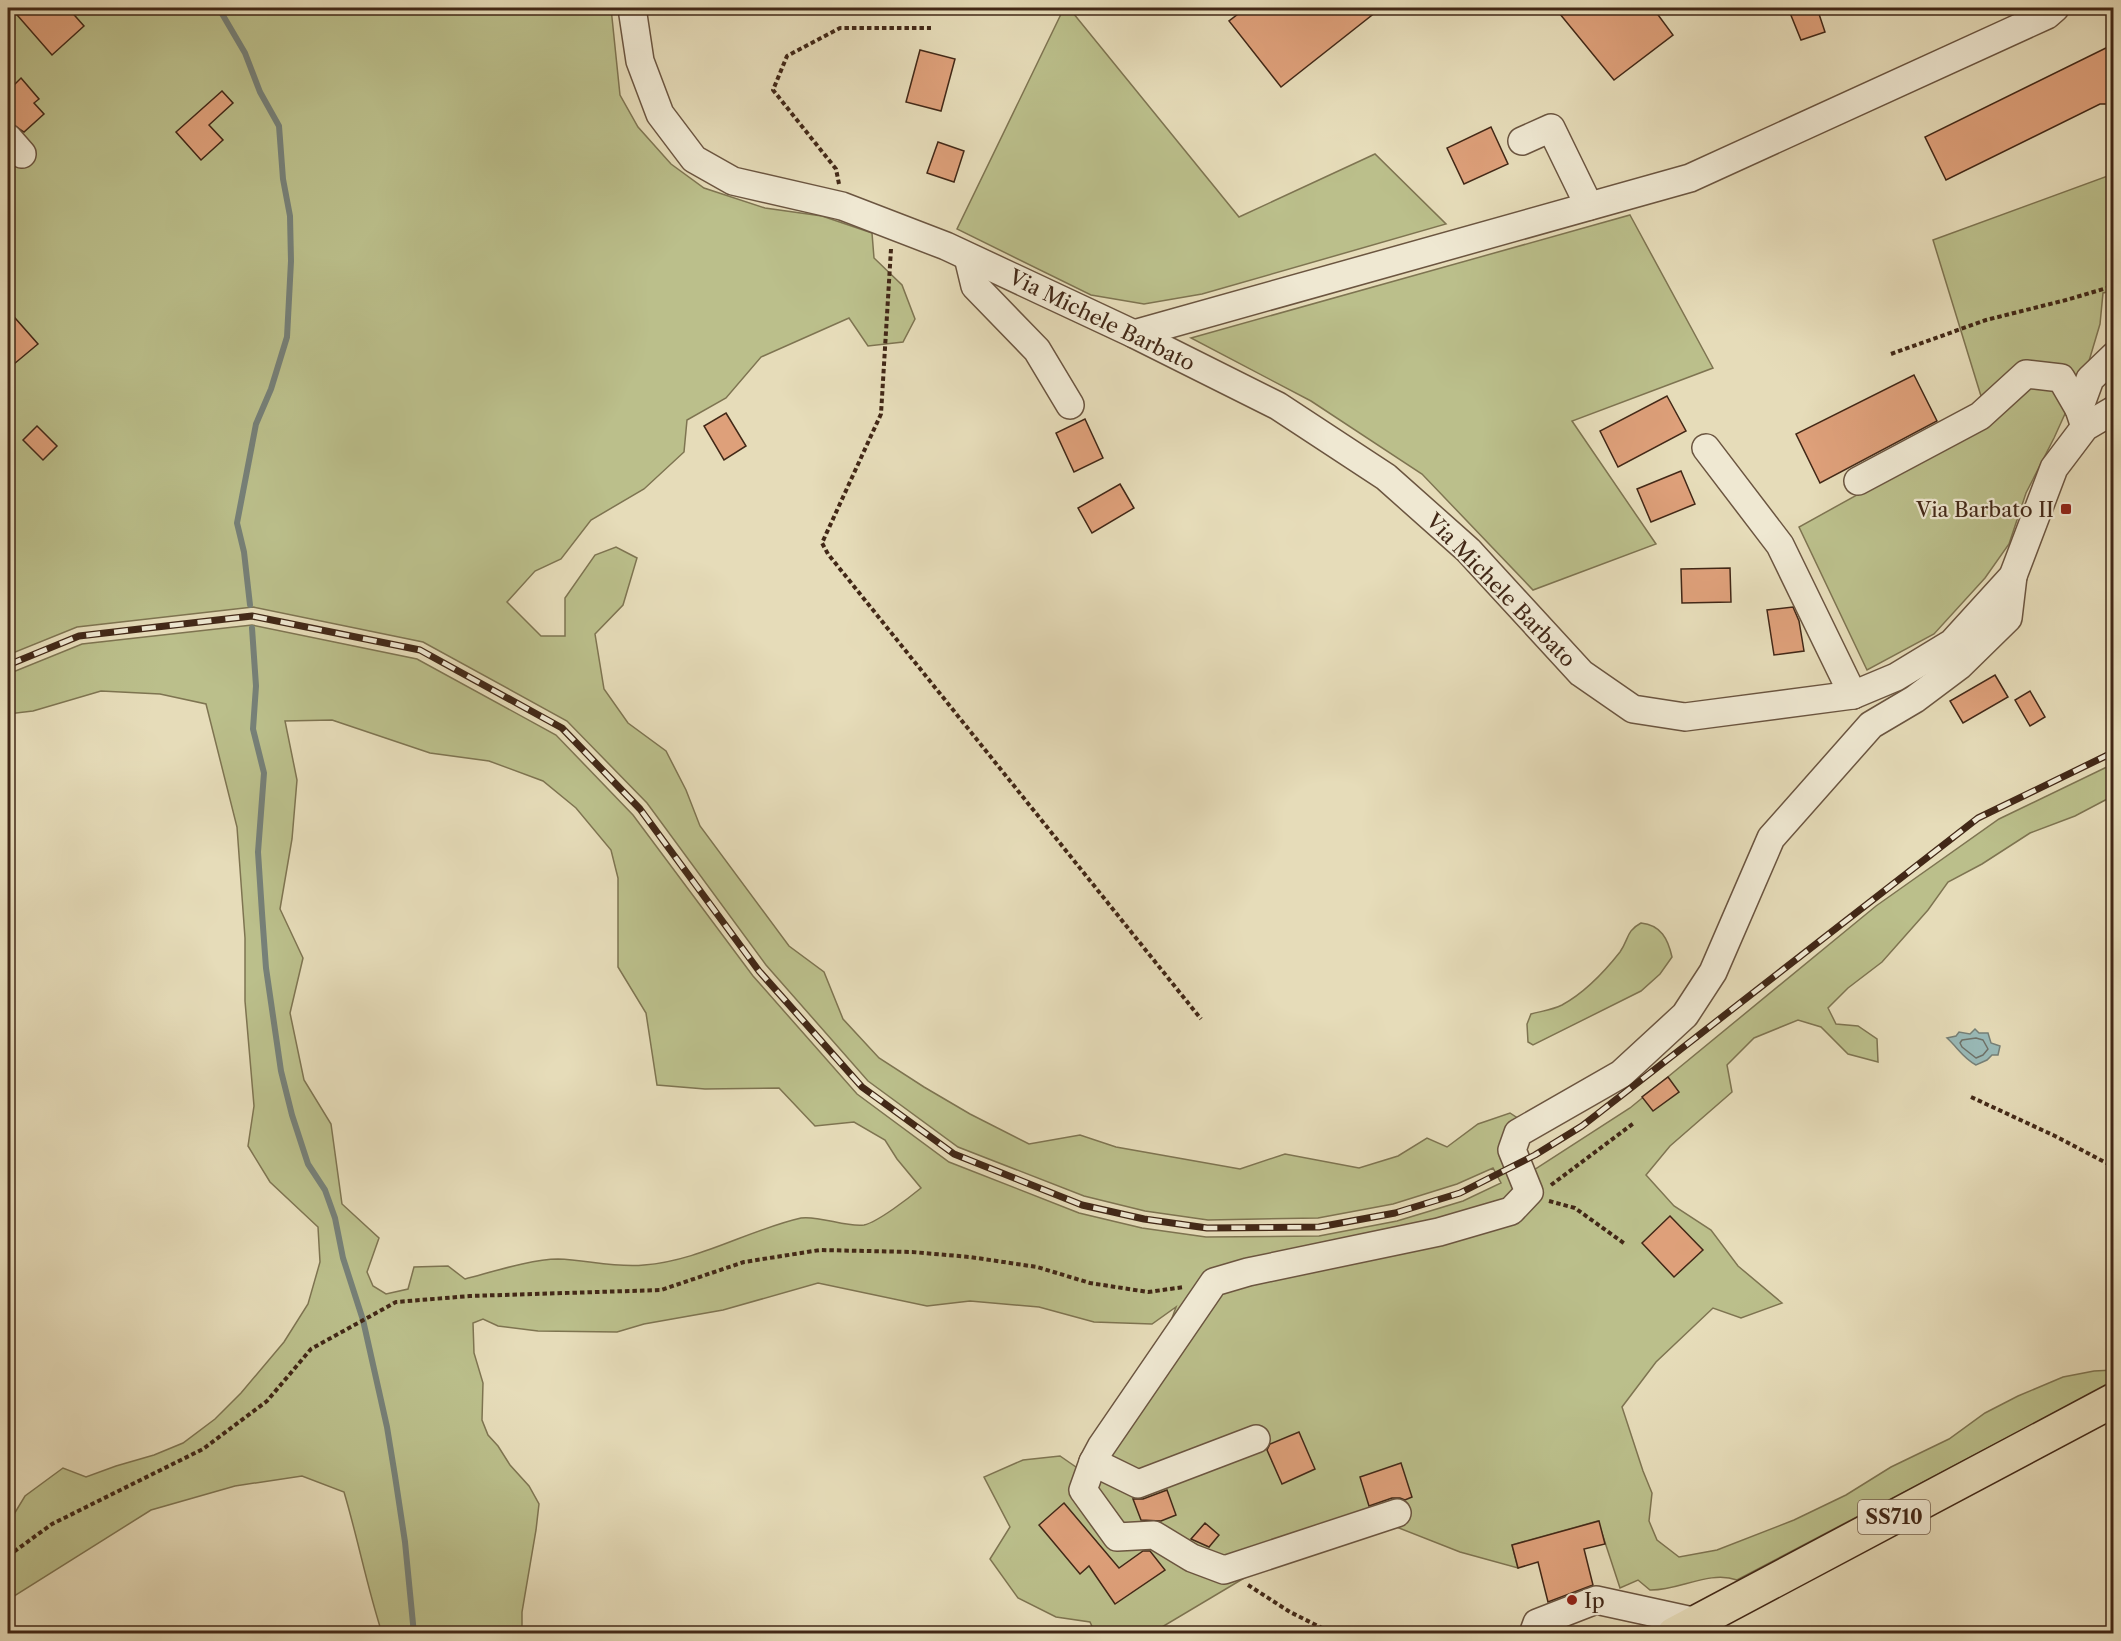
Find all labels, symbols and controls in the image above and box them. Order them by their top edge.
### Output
street label: Via Michele Barbato [1004,264,1199,376]
place label: Via Barbato II [1915,497,2054,522]
marker: Via Barbato II [2059,502,2073,516]
street label: Via Michele Barbato [1421,507,1581,672]
road number: SS710 [1858,1500,1930,1534]
place label: Ip [1584,1588,1605,1613]
marker: Ip [1565,1593,1579,1607]

